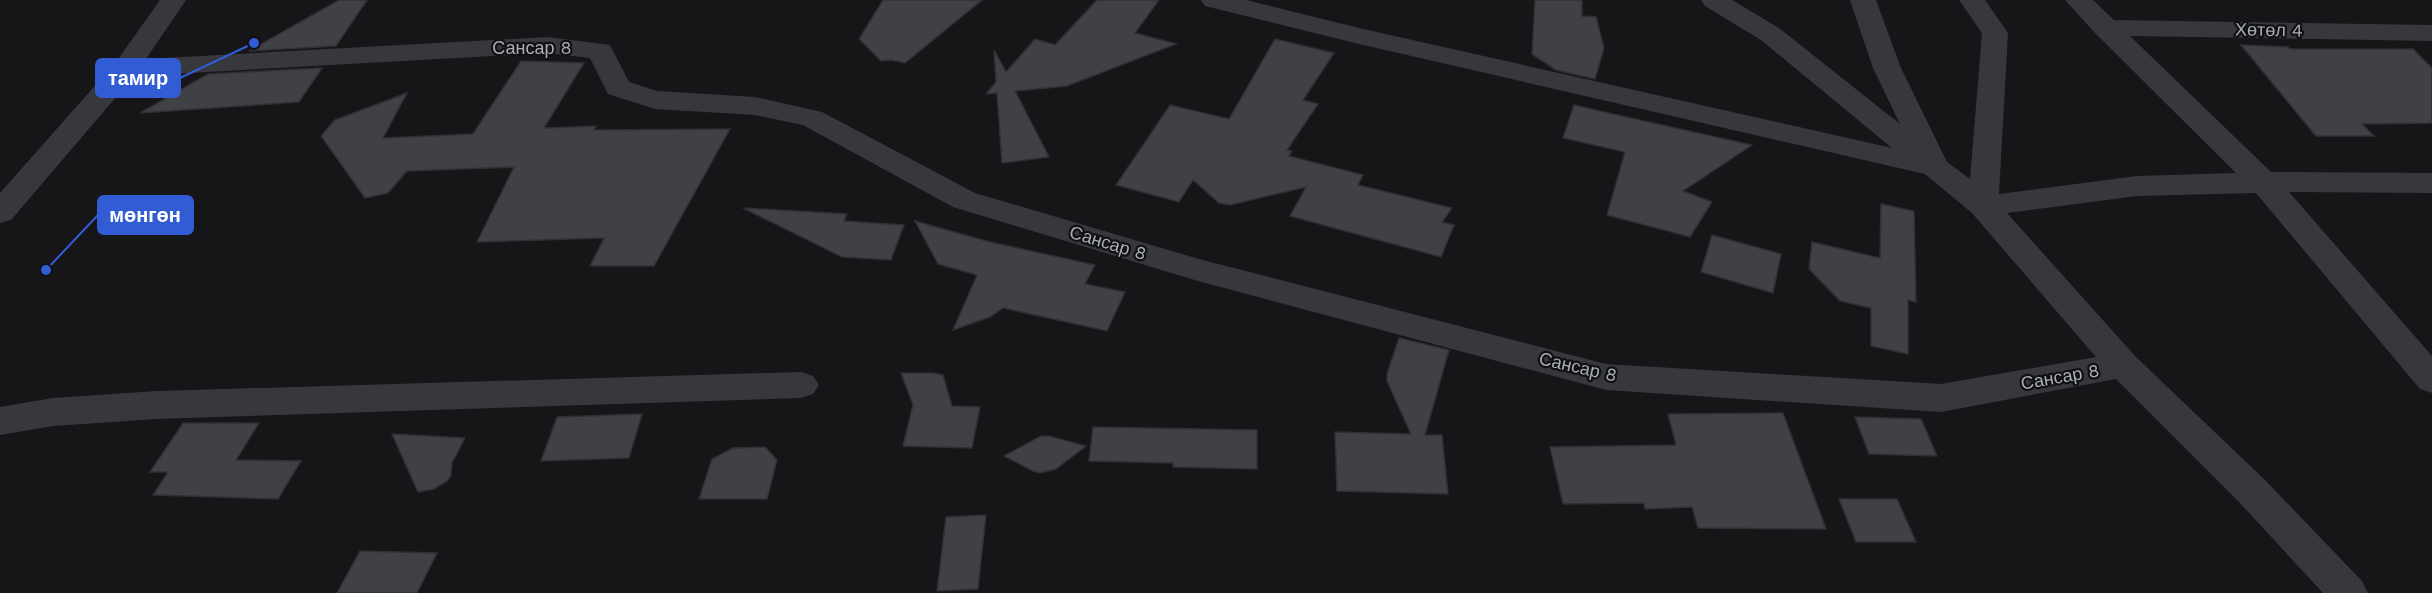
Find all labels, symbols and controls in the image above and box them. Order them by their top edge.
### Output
street label: Хөтөл 4 [2235,18,2303,41]
street label: Сансар 8 [492,37,572,58]
callout: тамир [96,59,180,97]
text: тамир [108,66,168,90]
callout: мөнгөн [98,196,193,234]
text: мөнгөн [109,203,181,227]
street label: Сансар 8 [1067,221,1149,264]
street label: Сансар 8 [1537,347,1619,386]
street label: Сансар 8 [2019,359,2101,394]

